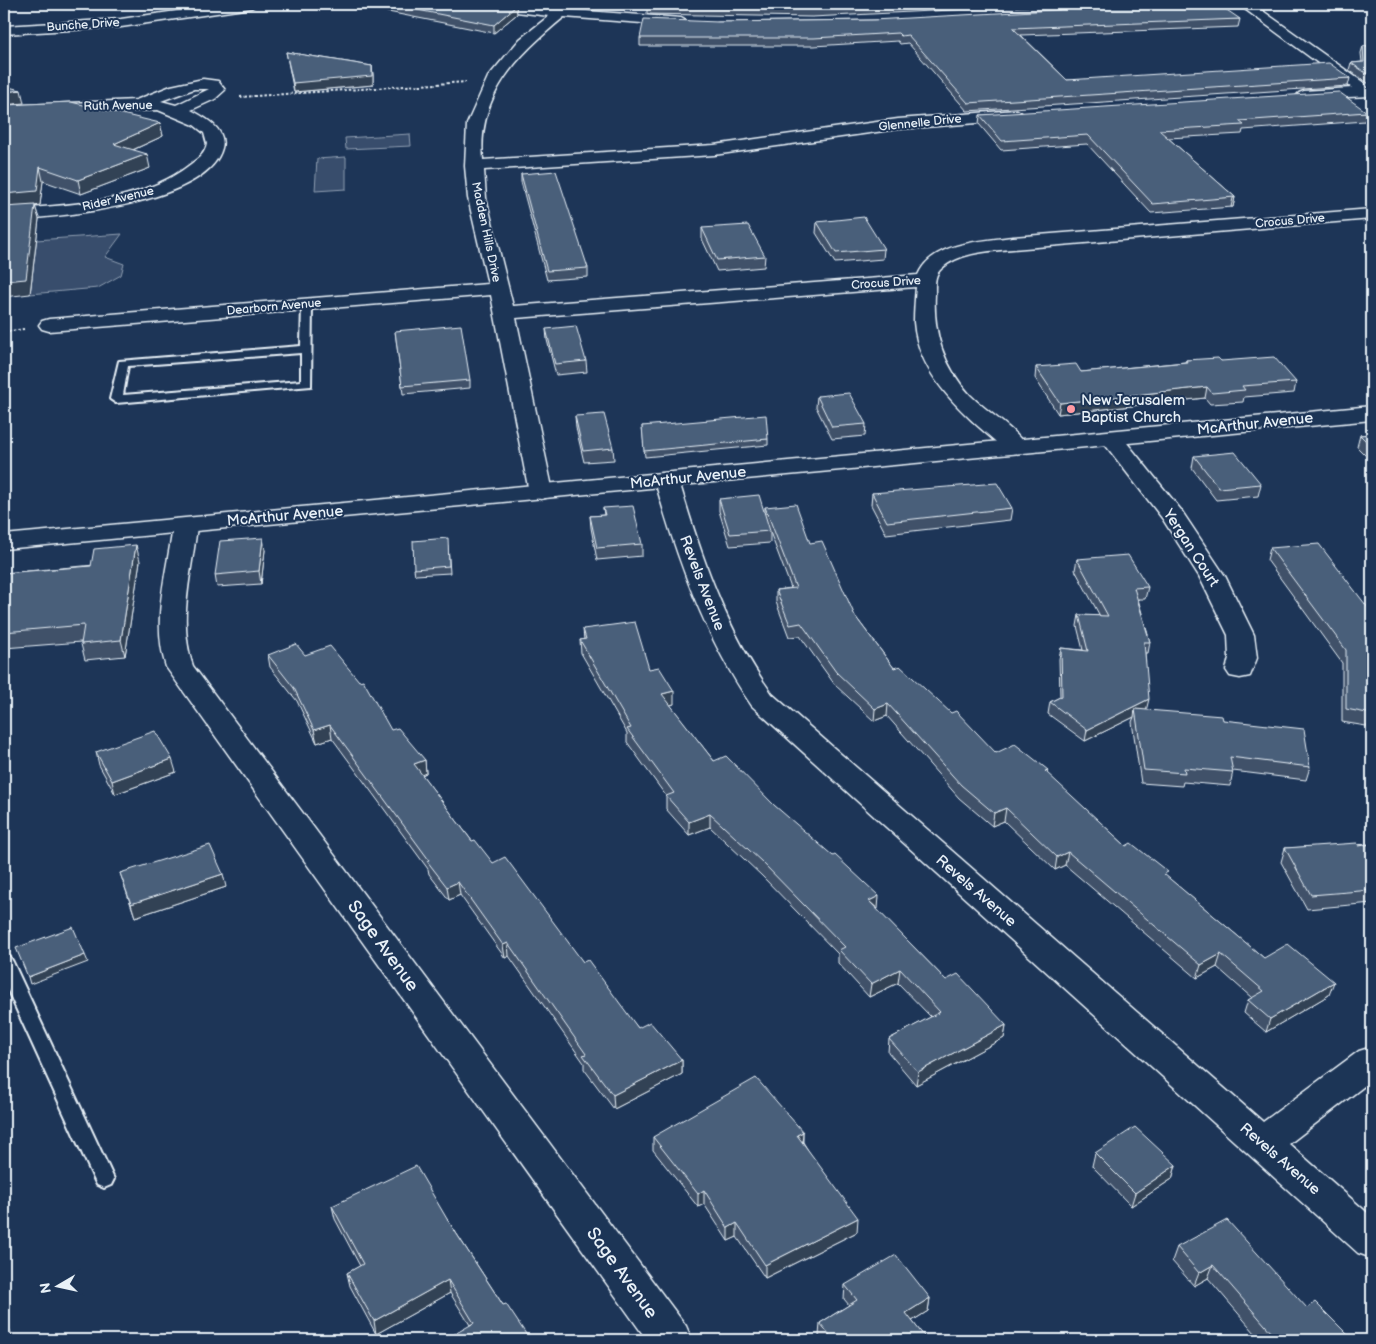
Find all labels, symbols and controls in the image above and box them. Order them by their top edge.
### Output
street label: Bunche Drive [46,15,120,35]
street label: Ruth Avenue [83,98,153,114]
street label: Glennelle Drive [878,111,962,135]
street label: Madden Hills Drive [468,180,504,284]
street label: Rider Avenue [81,183,155,215]
street label: Crocus Drive [1255,210,1325,232]
street label: Crocus Drive [851,273,921,293]
street label: Dearborn Avenue [226,295,322,319]
place label: New Jerusalem Baptist Church [1081,391,1185,427]
marker: New Jerusalem Baptist Church [1065,403,1077,415]
street label: McArthur Avenue [1196,408,1314,440]
street label: McArthur Avenue [629,462,747,494]
street label: McArthur Avenue [226,501,344,531]
street label: Yergan Court [1158,505,1223,591]
street label: Revels Avenue [675,533,729,633]
street label: Revels Avenue [932,851,1020,931]
street label: Sage Avenue [343,896,423,996]
street label: Revels Avenue [1236,1119,1324,1199]
street label: Sage Avenue [582,1223,662,1323]
north arrow [32,1262,82,1312]
text: N [36,1281,55,1294]

